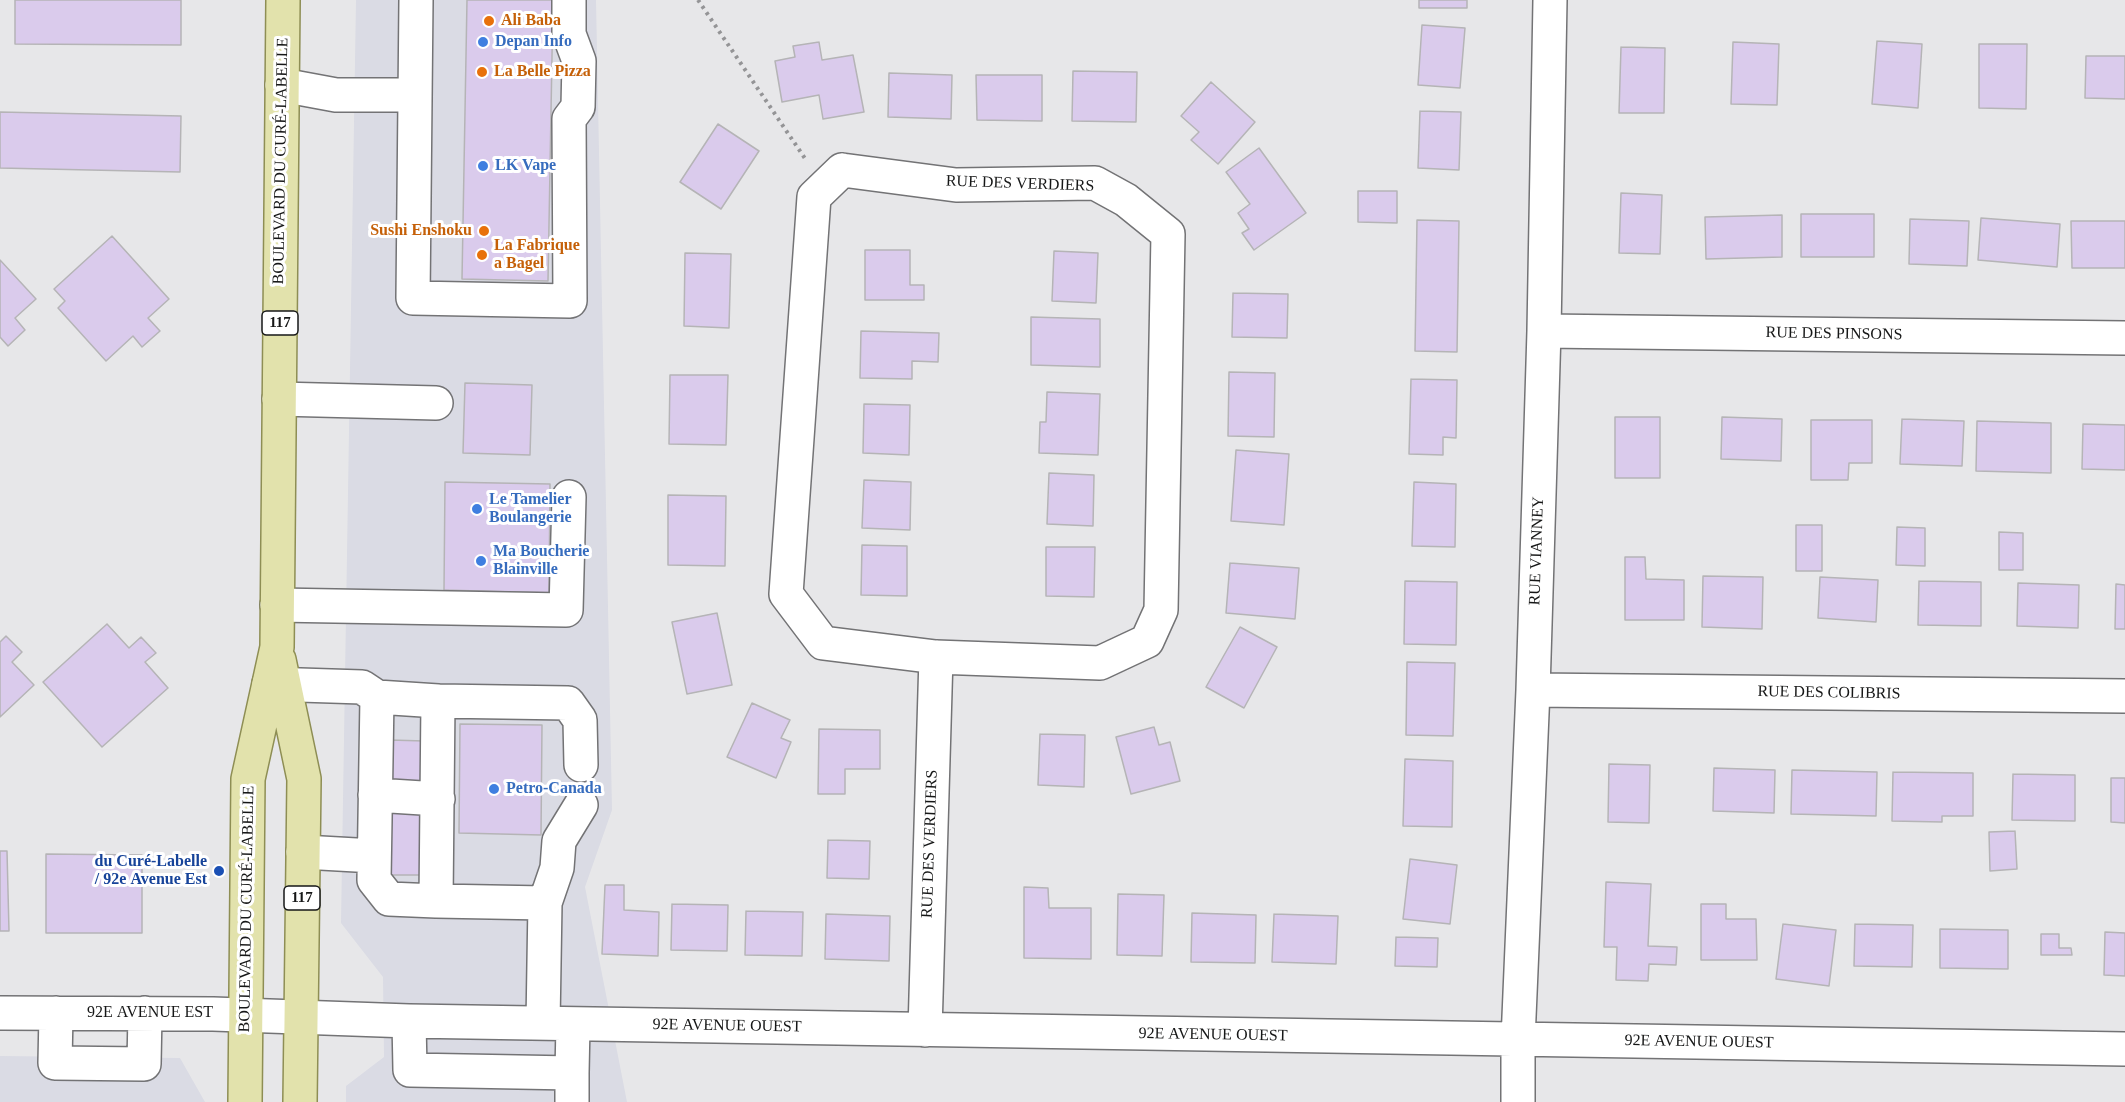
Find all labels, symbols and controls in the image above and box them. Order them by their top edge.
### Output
place label: Ali Baba [501,11,561,31]
marker: Ali Baba [482,14,496,28]
place label: Depan Info [495,32,572,52]
marker: Depan Info [476,35,490,49]
street label: BOULEVARD DU CURÉ-LABELLE [269,37,293,285]
place label: La Belle Pizza [494,62,591,82]
marker: La Belle Pizza [475,65,489,79]
place label: LK Vape [495,156,556,176]
marker: LK Vape [476,159,490,173]
street label: RUE DES VERDIERS [945,172,1095,196]
place label: Sushi Enshoku [370,221,472,241]
marker: Sushi Enshoku [477,224,491,238]
place label: La Fabrique a Bagel [494,236,580,274]
marker: La Fabrique a Bagel [475,248,489,262]
road number: 117 [262,311,298,335]
street label: RUE DES PINSONS [1765,323,1903,345]
place label: Le Tamelier Boulangerie [489,490,572,528]
street label: RUE VIANNEY [1526,496,1548,606]
marker: Le Tamelier Boulangerie [470,502,484,516]
place label: Ma Boucherie Blainville [493,542,589,580]
marker: Ma Boucherie Blainville [474,554,488,568]
street label: RUE DES COLIBRIS [1757,682,1901,704]
street label: RUE DES VERDIERS [918,769,942,919]
place label: Petro-Canada [506,779,602,799]
marker: Petro-Canada [487,782,501,796]
street label: BOULEVARD DU CURÉ-LABELLE [235,785,259,1033]
place label: du Curé-Labelle / 92e Avenue Est [95,852,207,890]
marker: du Curé-Labelle / 92e Avenue Est [212,864,226,878]
road number: 117 [284,886,320,910]
street label: 92E AVENUE EST [87,1003,213,1023]
street label: 92E AVENUE OUEST [652,1015,802,1037]
street label: 92E AVENUE OUEST [1138,1024,1288,1046]
street label: 92E AVENUE OUEST [1624,1031,1774,1053]

